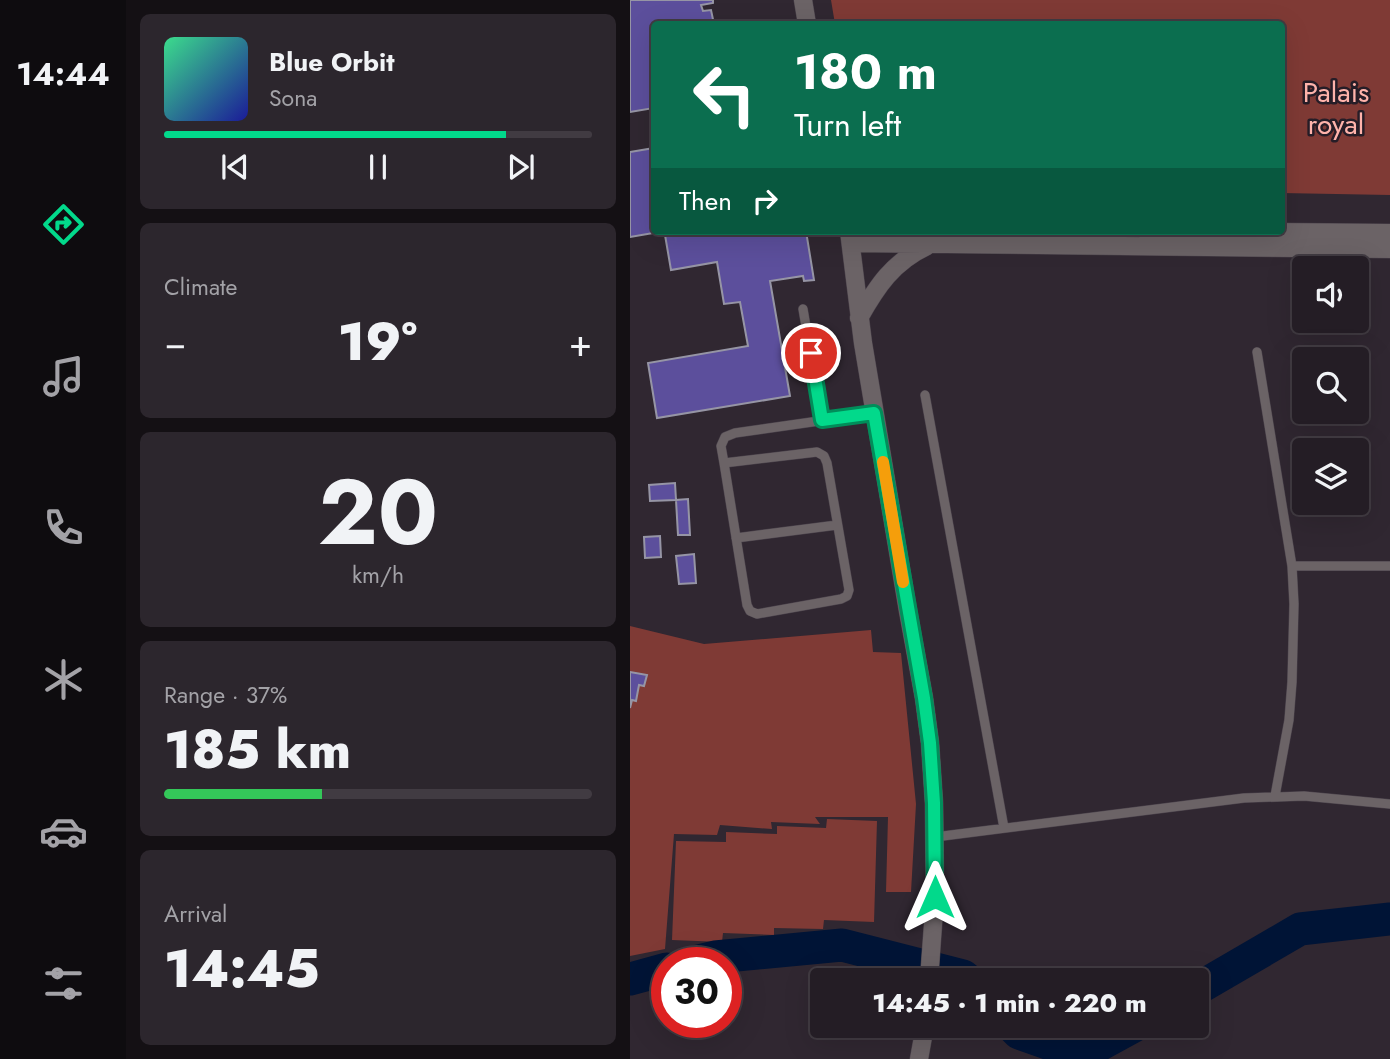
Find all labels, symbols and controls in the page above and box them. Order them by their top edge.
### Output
text: 180 m [794,37,937,107]
text: Blue Orbit [269,43,394,81]
icon: left [679,49,770,140]
text: 14:44 [16,51,110,97]
park label: Palais royal [1303,72,1369,145]
text: Sona [269,81,317,115]
text: Turn left [794,102,901,148]
icon: previous [216,148,254,186]
icon: pause [359,148,397,186]
icon: next [502,148,540,186]
text: Then [679,182,732,220]
icon: right [746,182,784,220]
icon: directions [39,200,88,249]
map controls [1292,256,1369,515]
button: sound [1292,256,1369,333]
text: Climate [164,270,237,304]
text: 19° [338,304,417,380]
text: − [164,315,186,370]
text: + [569,315,592,370]
pin [781,323,841,383]
icon: arrive [792,334,830,372]
button: search [1292,347,1369,424]
icon: music [39,352,88,401]
button: layers [1292,438,1369,515]
text: 20 [318,447,438,578]
icon: phone [39,503,88,552]
text: km/h [352,558,404,592]
icon: climate [39,655,88,704]
text: Range · 37% [164,678,287,712]
text: 185 km [164,712,351,788]
icon: car [39,807,88,856]
position arrow [898,860,972,934]
text: Arrival [164,897,227,931]
text: 14:45 [164,931,319,1007]
speed limit sign: 30 [651,947,742,1038]
icon: filters [39,959,88,1008]
text: 14:45 · 1 min · 220 m [872,984,1147,1022]

